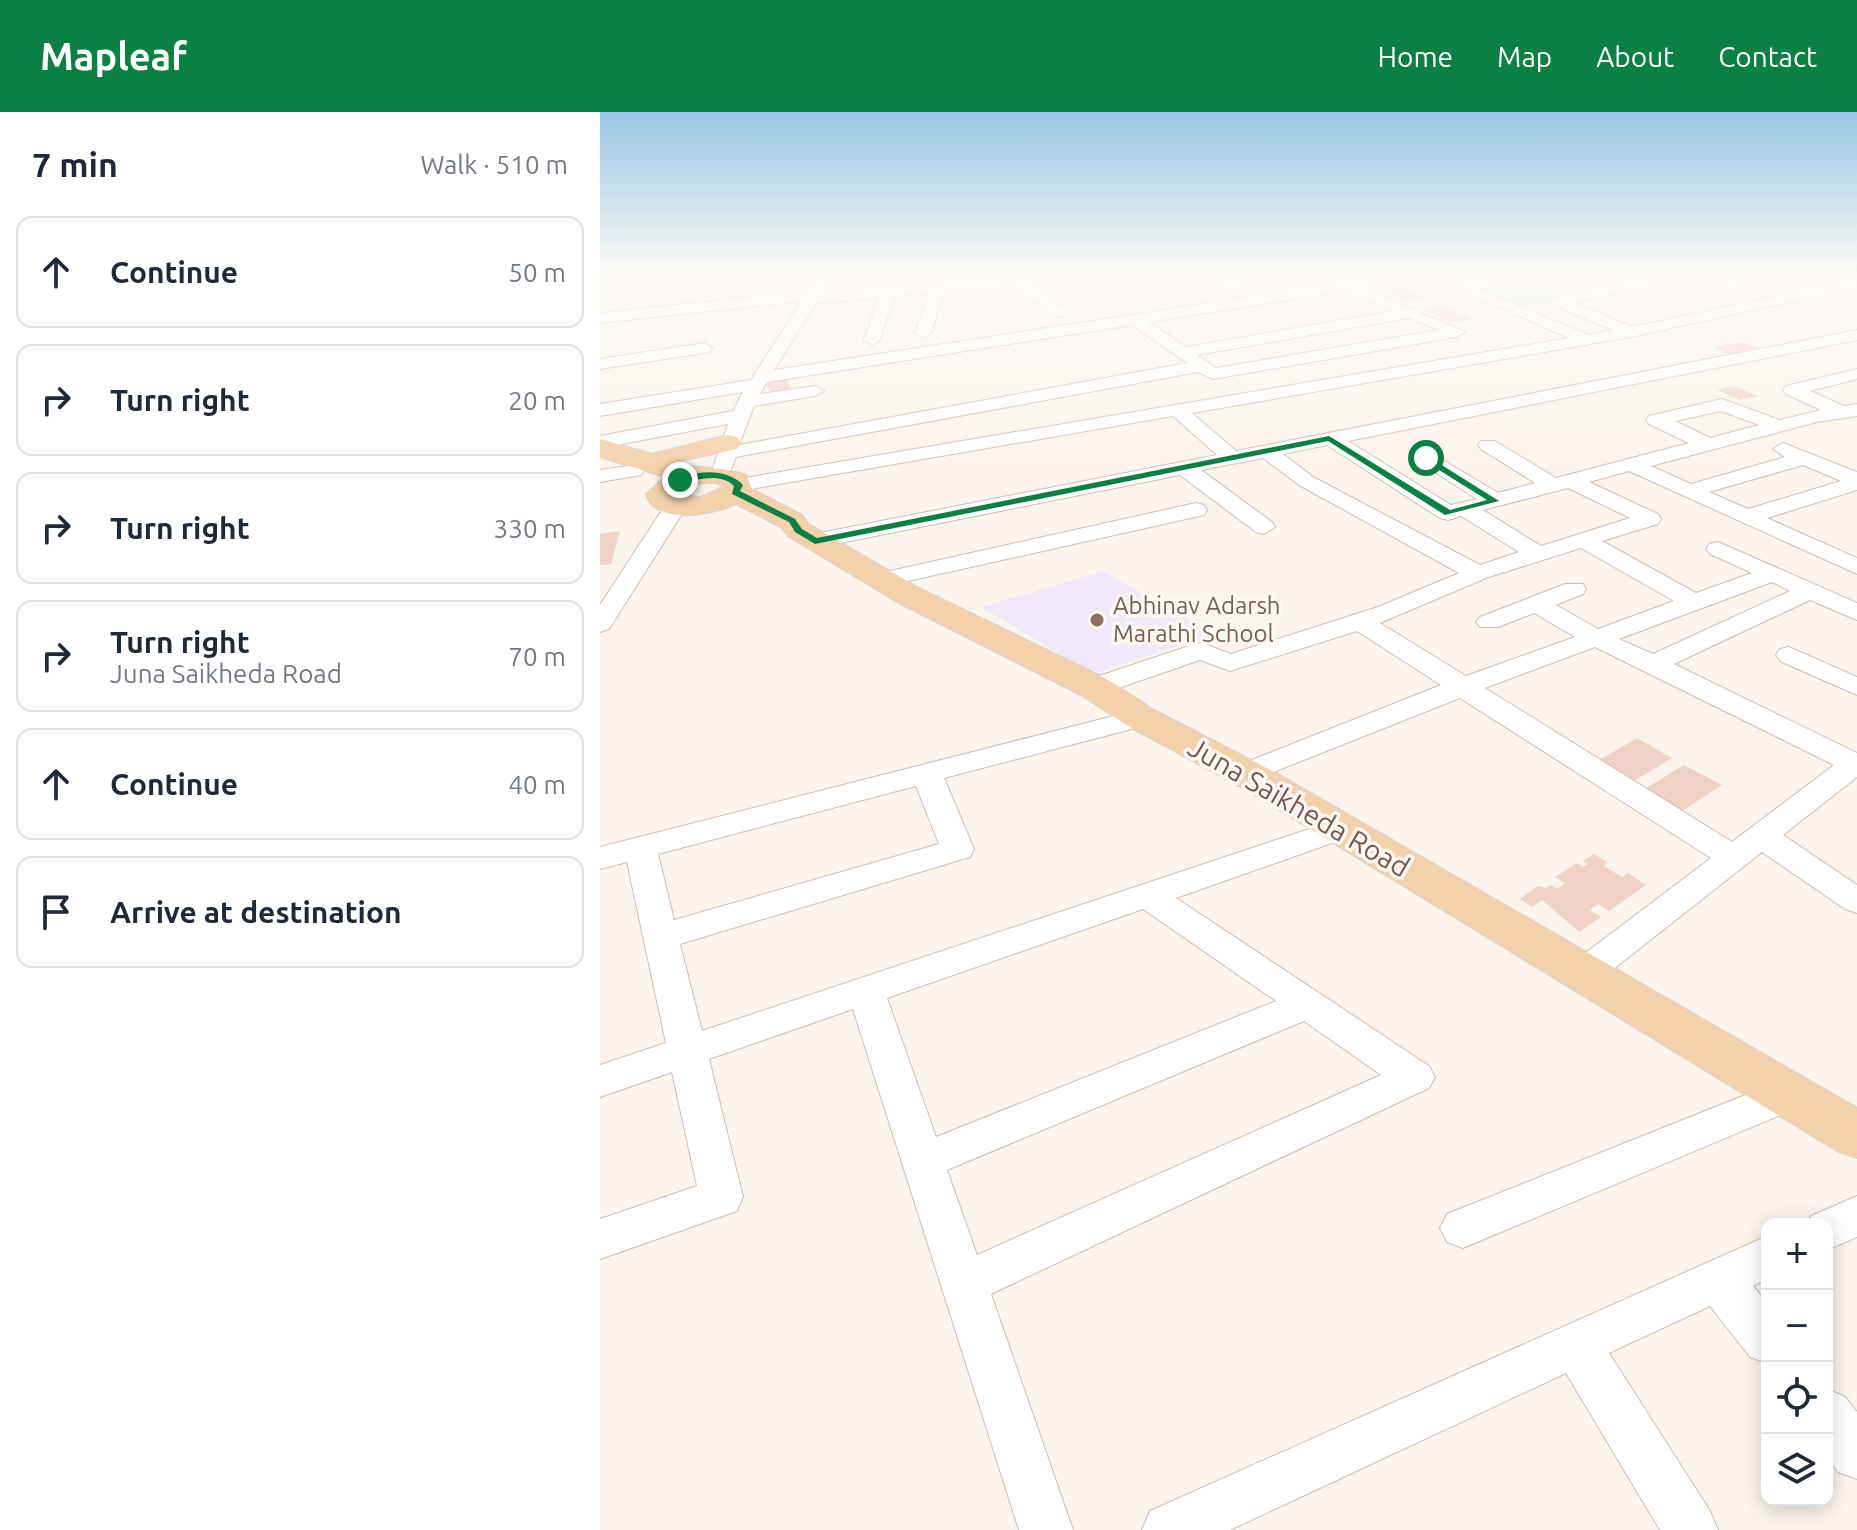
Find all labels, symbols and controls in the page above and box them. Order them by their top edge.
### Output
text: Mapleaf [40,35,187,77]
text: Home [1378,41,1453,72]
text: Map [1497,41,1552,72]
text: About [1596,41,1674,72]
text: Contact [1718,41,1817,72]
text: 7 min [32,145,118,183]
text: Walk · 510 m [420,150,568,179]
icon: ahead [34,250,78,294]
text: Continue [110,255,238,289]
text: 50 m [508,258,566,287]
icon: right [34,378,78,422]
text: Turn right [110,383,250,417]
text: 20 m [508,386,566,415]
route start [1408,440,1444,476]
route end [662,462,698,498]
icon: right [34,506,78,550]
text: Turn right [110,511,250,545]
text: 330 m [494,514,566,543]
place label: Abhinav Adarsh Marathi School [1113,592,1281,647]
marker: Abhinav Adarsh Marathi School [1088,611,1106,629]
text: Turn right [110,625,250,659]
icon: right [34,634,78,678]
text: 70 m [508,642,566,671]
text: Juna Saikheda Road [110,659,342,688]
street label: Juna Saikheda Road [1183,731,1415,882]
icon: ahead [34,762,78,806]
text: Continue [110,767,238,801]
text: 40 m [508,770,566,799]
icon: arrive [34,890,78,934]
text: Arrive at destination [110,895,402,929]
map controls [1761,1218,1833,1506]
button: + [1761,1218,1833,1290]
button: − [1761,1290,1833,1362]
button: locate [1761,1362,1833,1434]
button: layers [1761,1434,1833,1506]

